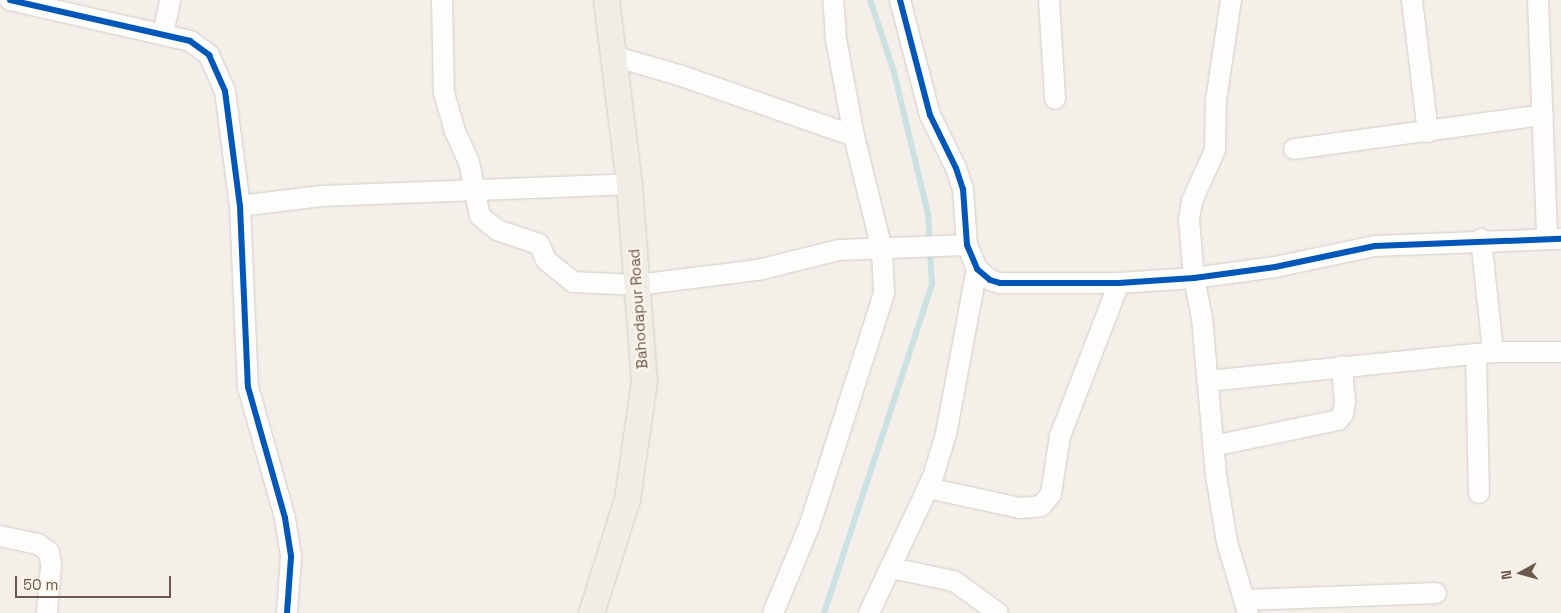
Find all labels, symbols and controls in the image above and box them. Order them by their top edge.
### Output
street label: Bahodapur Road [625,248,651,370]
north arrow [1496,548,1546,598]
scale bar [18,566,174,598]
text: N [1497,569,1516,581]
text: 50 m [23,575,58,594]

